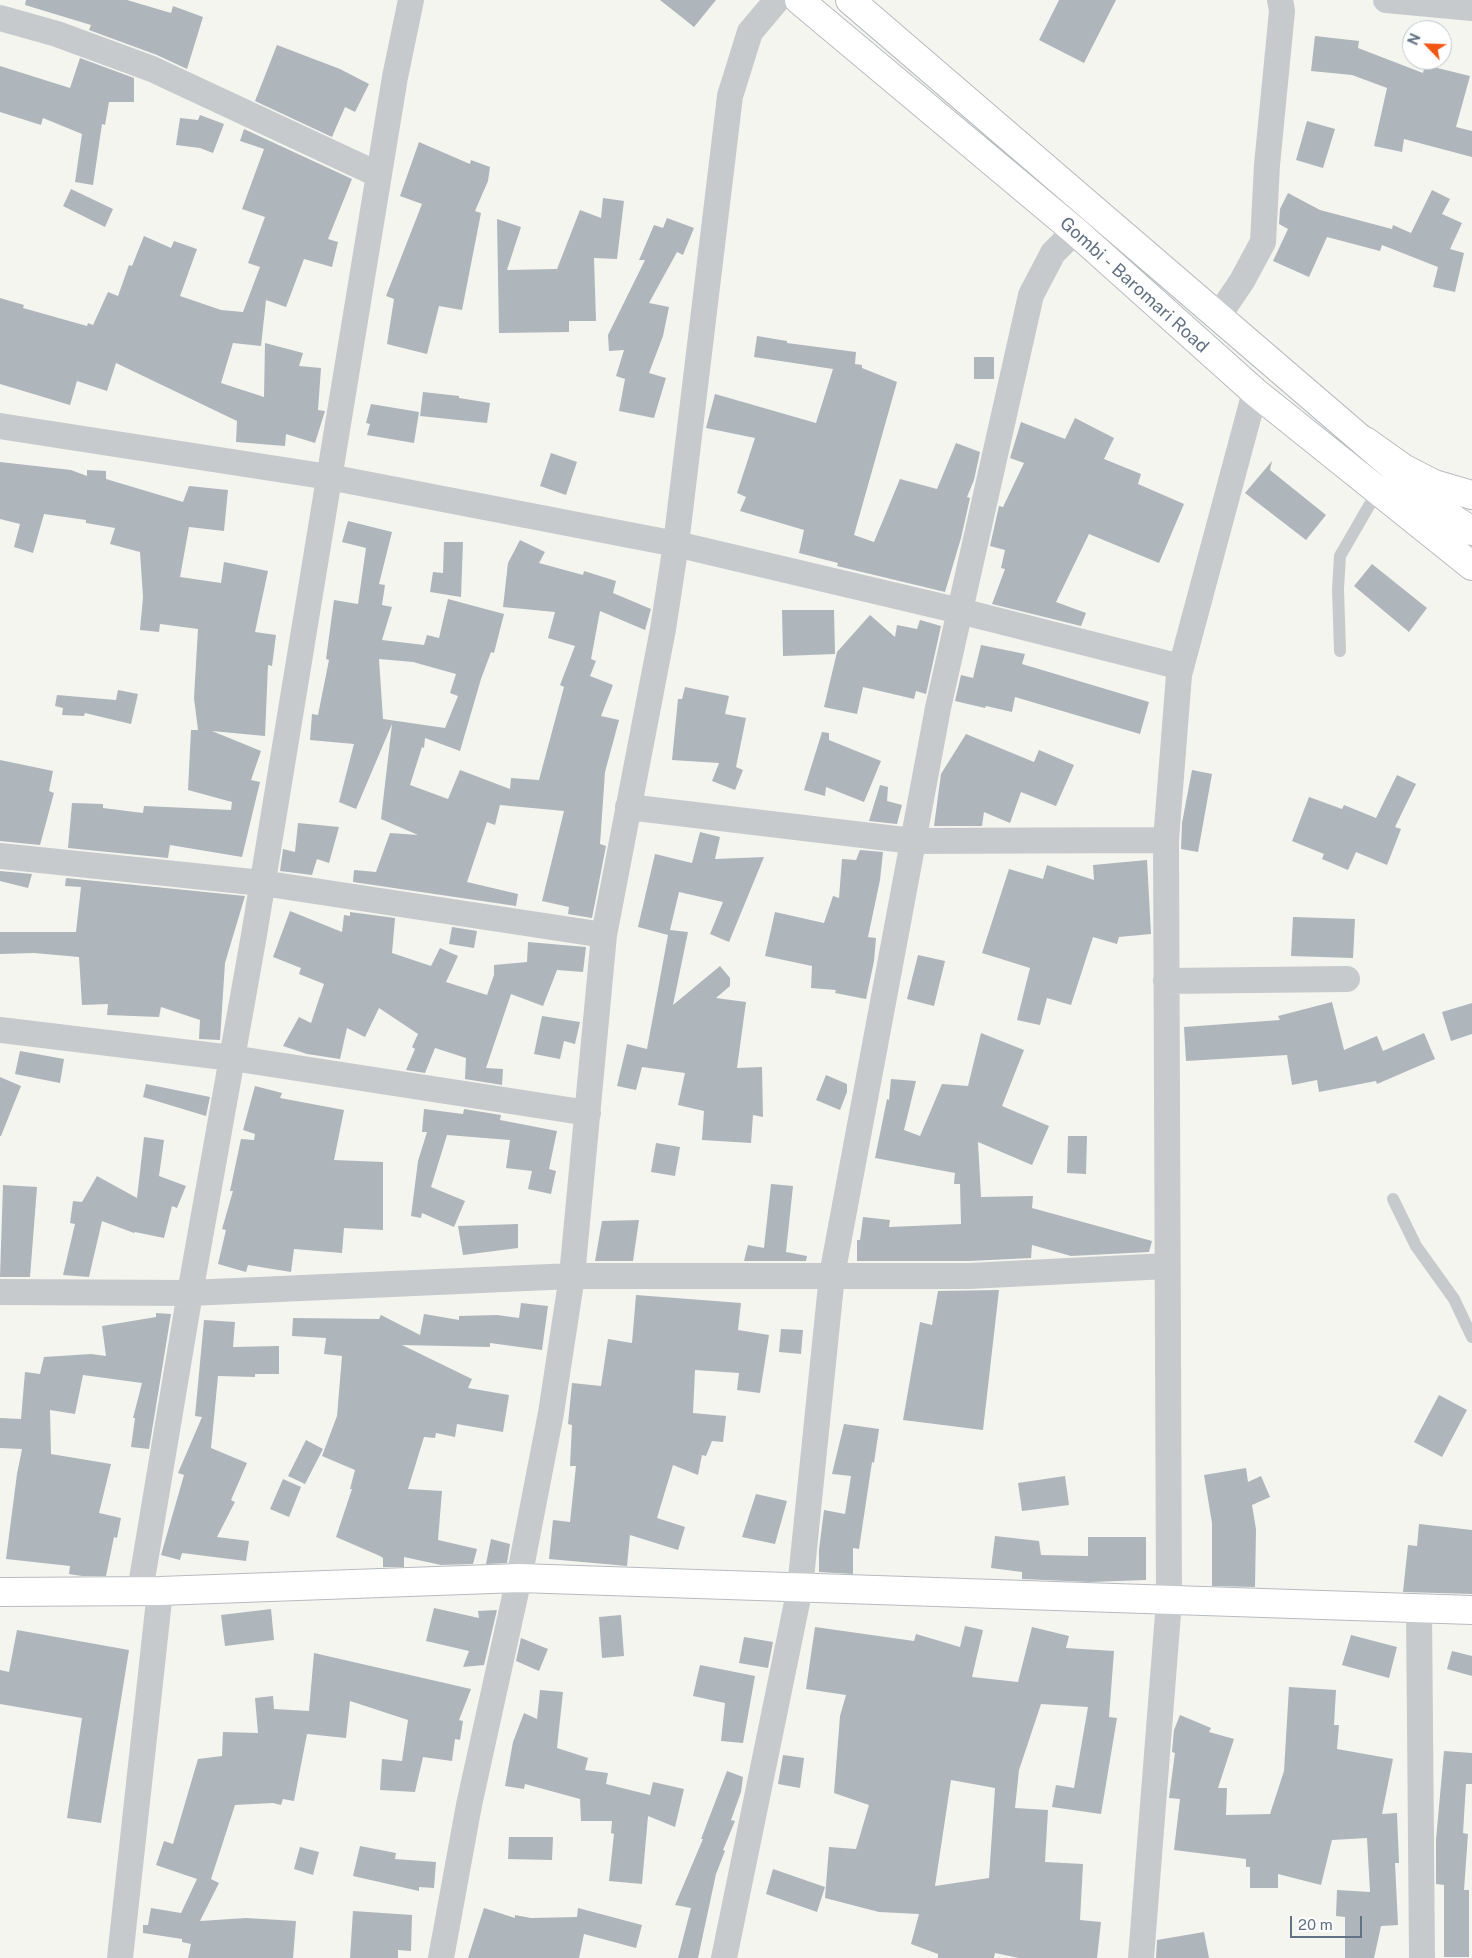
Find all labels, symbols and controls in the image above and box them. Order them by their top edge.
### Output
north arrow [1402,20,1452,70]
text: N [1405,31,1424,48]
street label: Gombi - Baromari Road [1055,212,1213,358]
scale bar [1292,1906,1364,1938]
text: 20 m [1298,1916,1333,1933]

